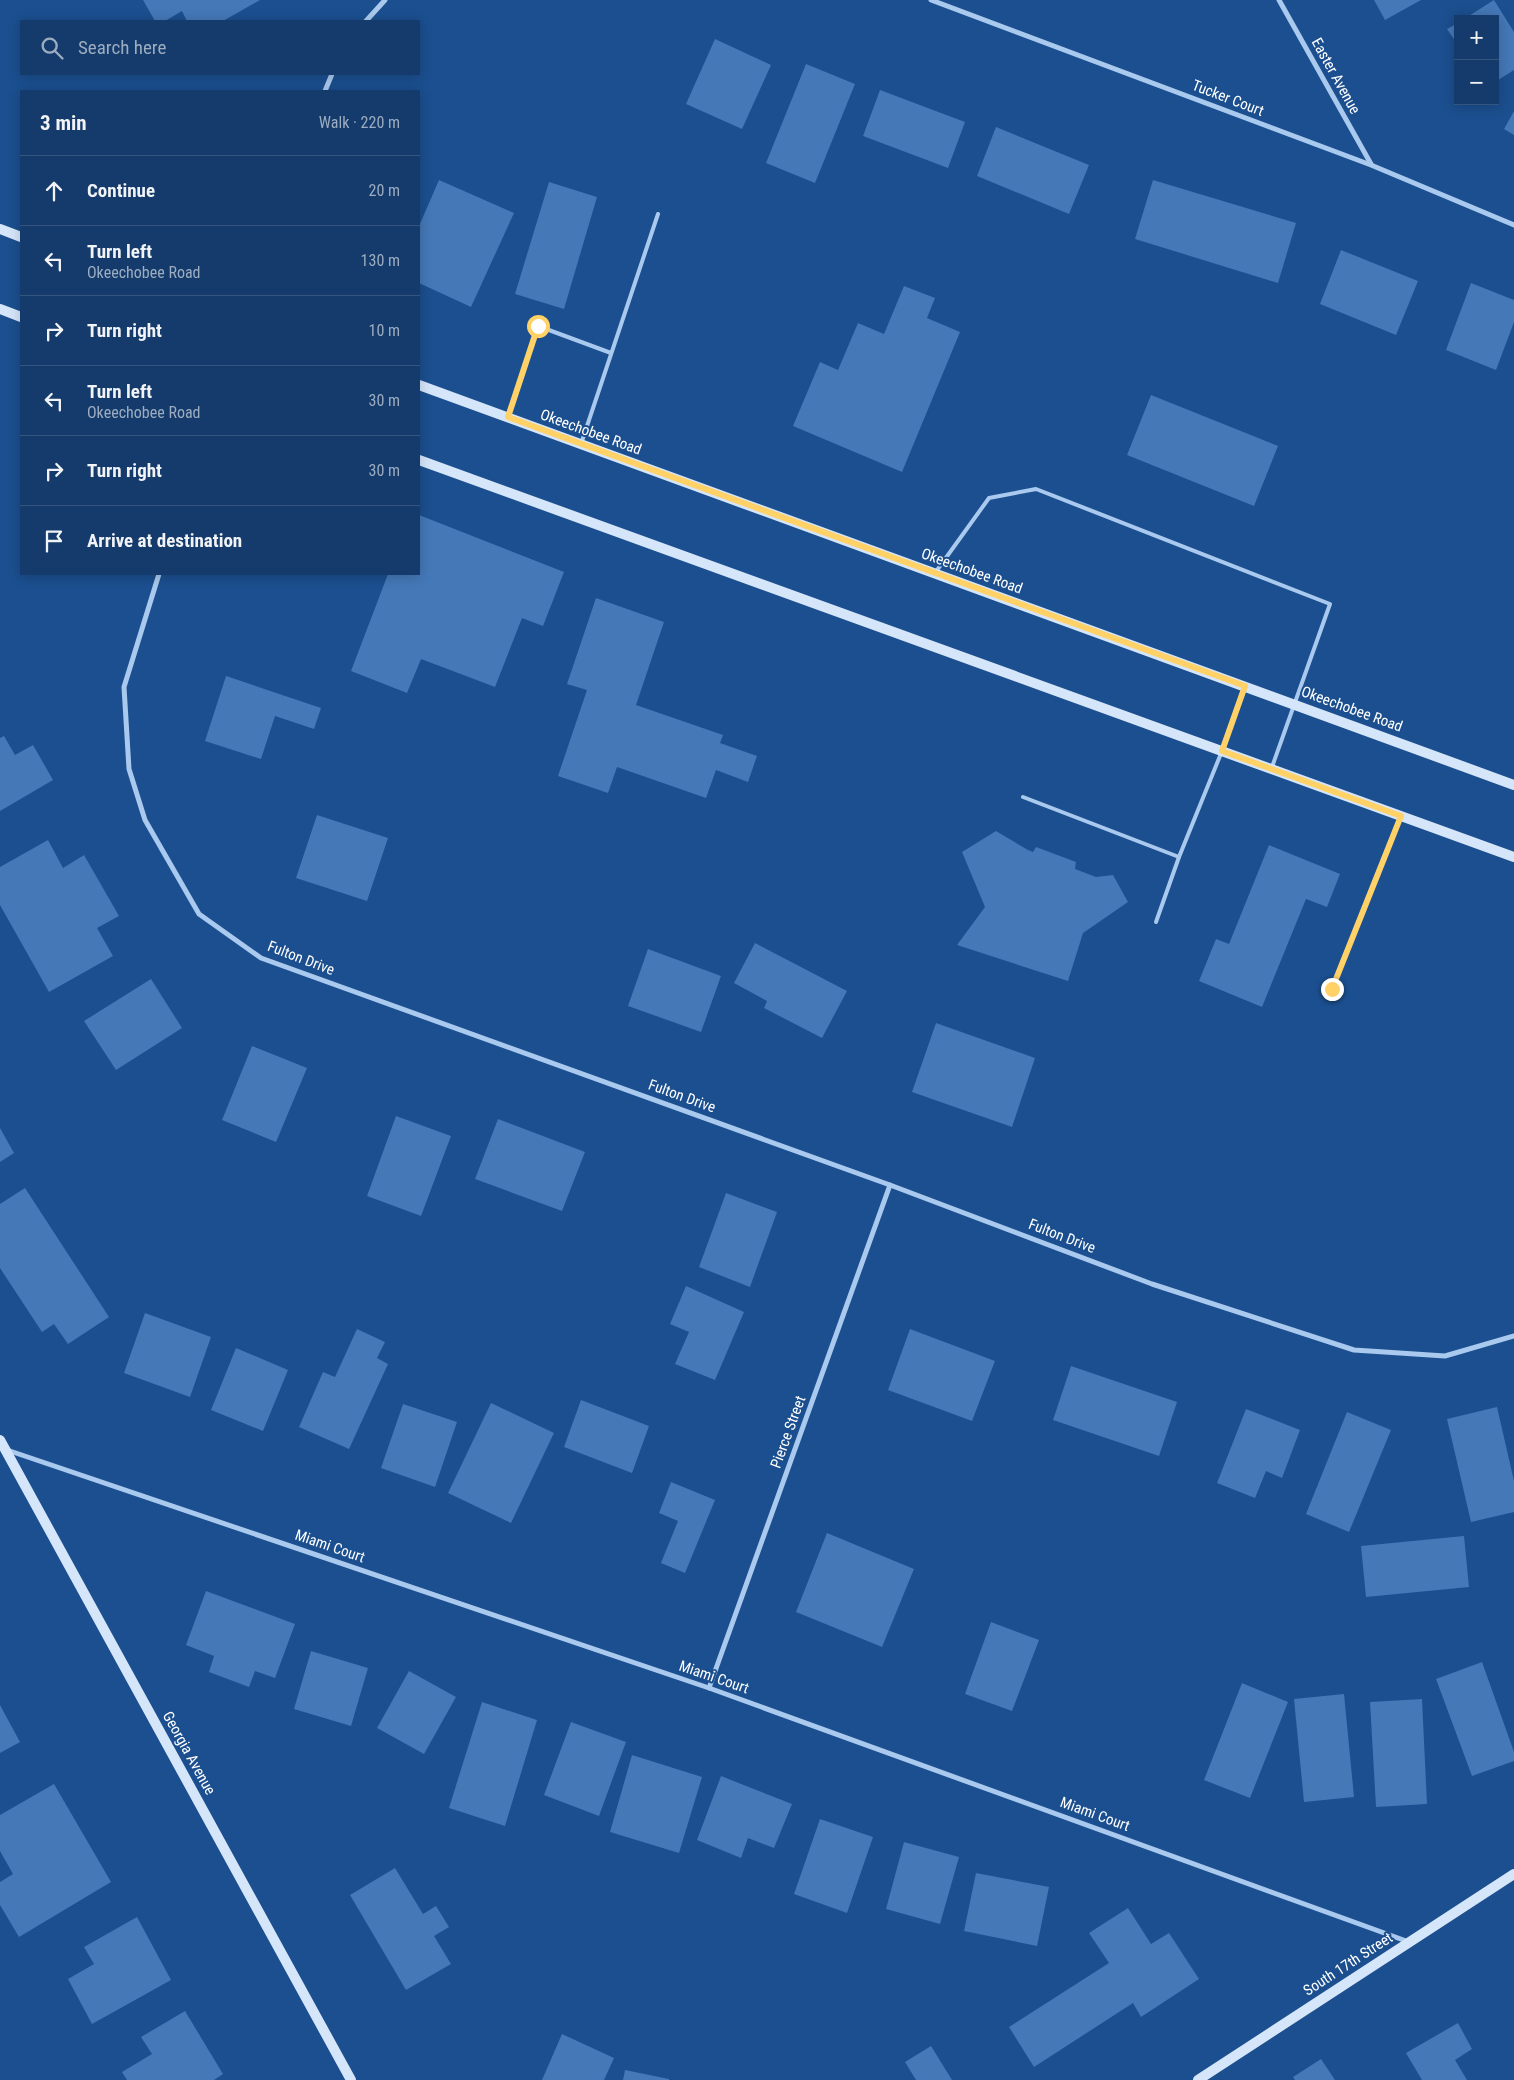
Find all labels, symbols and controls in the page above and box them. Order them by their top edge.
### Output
map controls [1454,15,1499,105]
button: + [1454,15,1499,60]
search box [20,20,420,75]
icon: search [38,34,66,62]
street label: Easter Avenue [1308,35,1364,117]
text: Search here [78,36,166,59]
button: − [1454,60,1499,105]
street label: Tucker Court [1189,76,1267,120]
text: 3 min [40,111,87,135]
text: Walk · 220 m [319,113,400,132]
icon: ahead [40,177,68,205]
text: Continue [87,179,155,202]
text: 20 m [368,181,400,200]
text: Turn left [87,240,152,263]
icon: left [40,247,68,275]
text: 130 m [361,251,400,270]
text: Okeechobee Road [87,263,201,282]
route start [527,315,550,338]
icon: right [40,317,68,345]
text: Turn right [87,319,162,342]
text: 10 m [368,321,400,340]
text: Turn left [87,380,152,403]
icon: left [40,387,68,415]
text: 30 m [368,391,400,410]
text: Okeechobee Road [87,403,201,422]
street label: Okeechobee Road [538,405,644,459]
icon: right [40,457,68,485]
text: Turn right [87,459,162,482]
text: 30 m [368,461,400,480]
icon: arrive [40,527,68,555]
text: Arrive at destination [87,529,242,552]
street label: Okeechobee Road [919,544,1025,598]
street label: Okeechobee Road [1299,682,1405,736]
street label: Fulton Drive [265,937,337,979]
route end [1321,978,1344,1001]
street label: Fulton Drive [646,1076,718,1116]
street label: Fulton Drive [1026,1215,1098,1257]
street label: Pierce Street [767,1393,809,1471]
street label: Miami Court [293,1526,367,1566]
street label: Miami Court [677,1657,751,1697]
street label: Georgia Avenue [159,1708,219,1798]
street label: Miami Court [1058,1793,1132,1835]
street label: South 17th Street [1300,1928,1396,2000]

